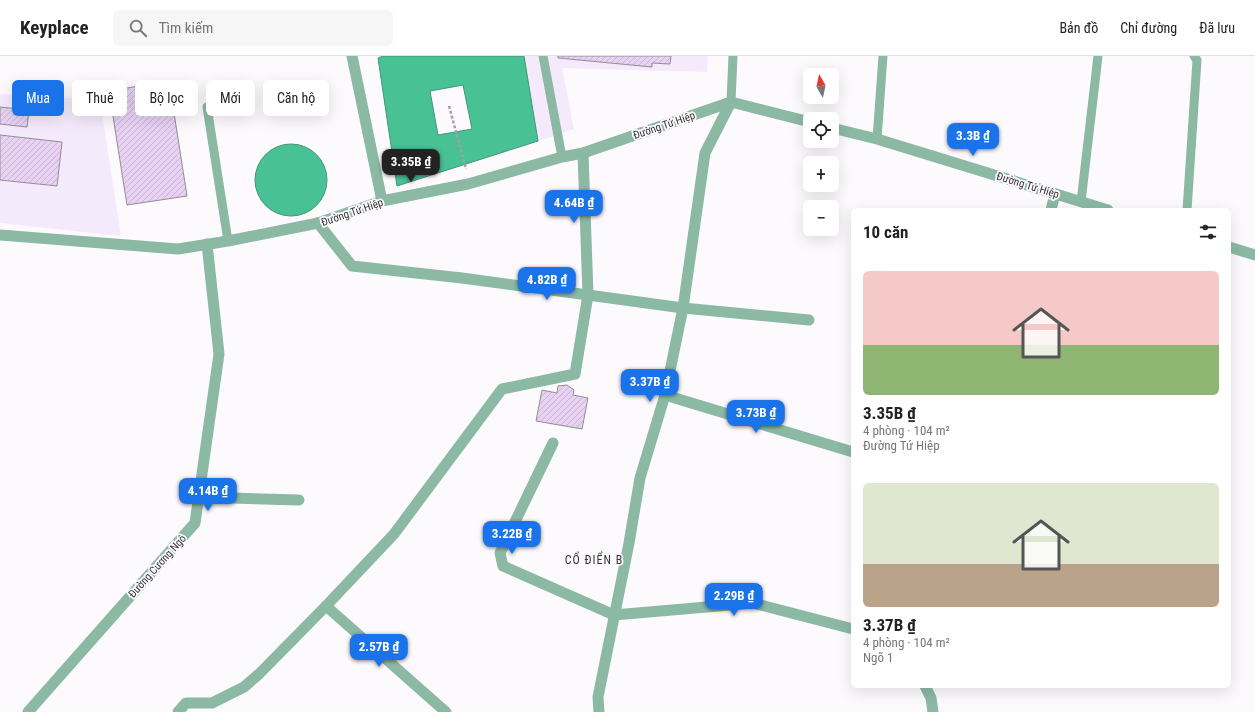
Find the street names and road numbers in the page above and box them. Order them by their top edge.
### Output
street label: Đường Tứ Hiệp [631,109,697,142]
street label: Đường Tứ Hiệp [995,170,1061,201]
street label: Đường Tứ Hiệp [319,196,385,229]
street label: Đường Cương Ngô [126,532,189,600]

